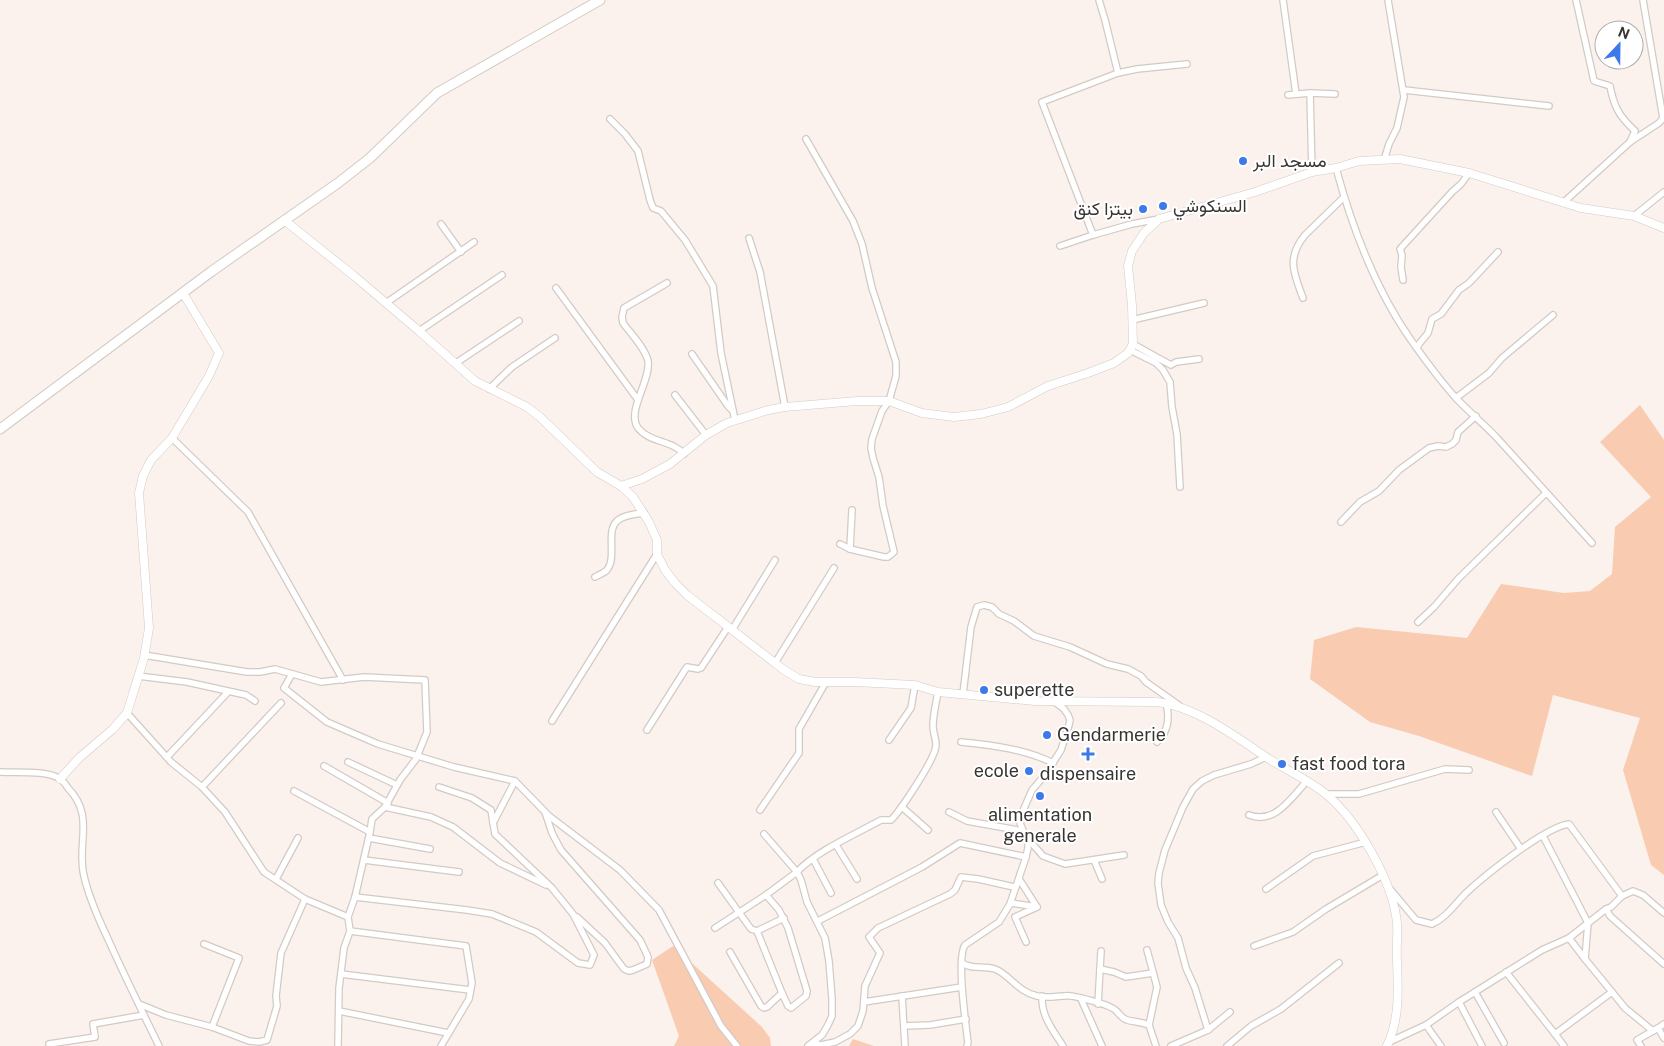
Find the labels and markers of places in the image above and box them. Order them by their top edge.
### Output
place label: مسجد البر [1252,150,1327,172]
marker: مسجد البر [1237,155,1249,167]
place label: السنكوشي [1173,195,1247,221]
place label: بيتزا كنق [1074,198,1133,220]
marker: السنكوشي [1157,200,1169,212]
marker: بيتزا كنق [1137,203,1149,215]
place label: superette [994,679,1074,700]
marker: superette [978,684,990,696]
place label: Gendarmerie [1057,724,1166,745]
marker: Gendarmerie [1041,729,1053,741]
marker: dispensaire [1081,747,1095,761]
place label: fast food tora [1292,753,1405,774]
marker: fast food tora [1276,758,1288,770]
place label: ecole [974,760,1019,781]
place label: dispensaire [1040,763,1136,784]
marker: ecole [1023,765,1035,777]
marker: alimentation generale [1034,790,1046,802]
place label: alimentation generale [988,804,1092,846]

